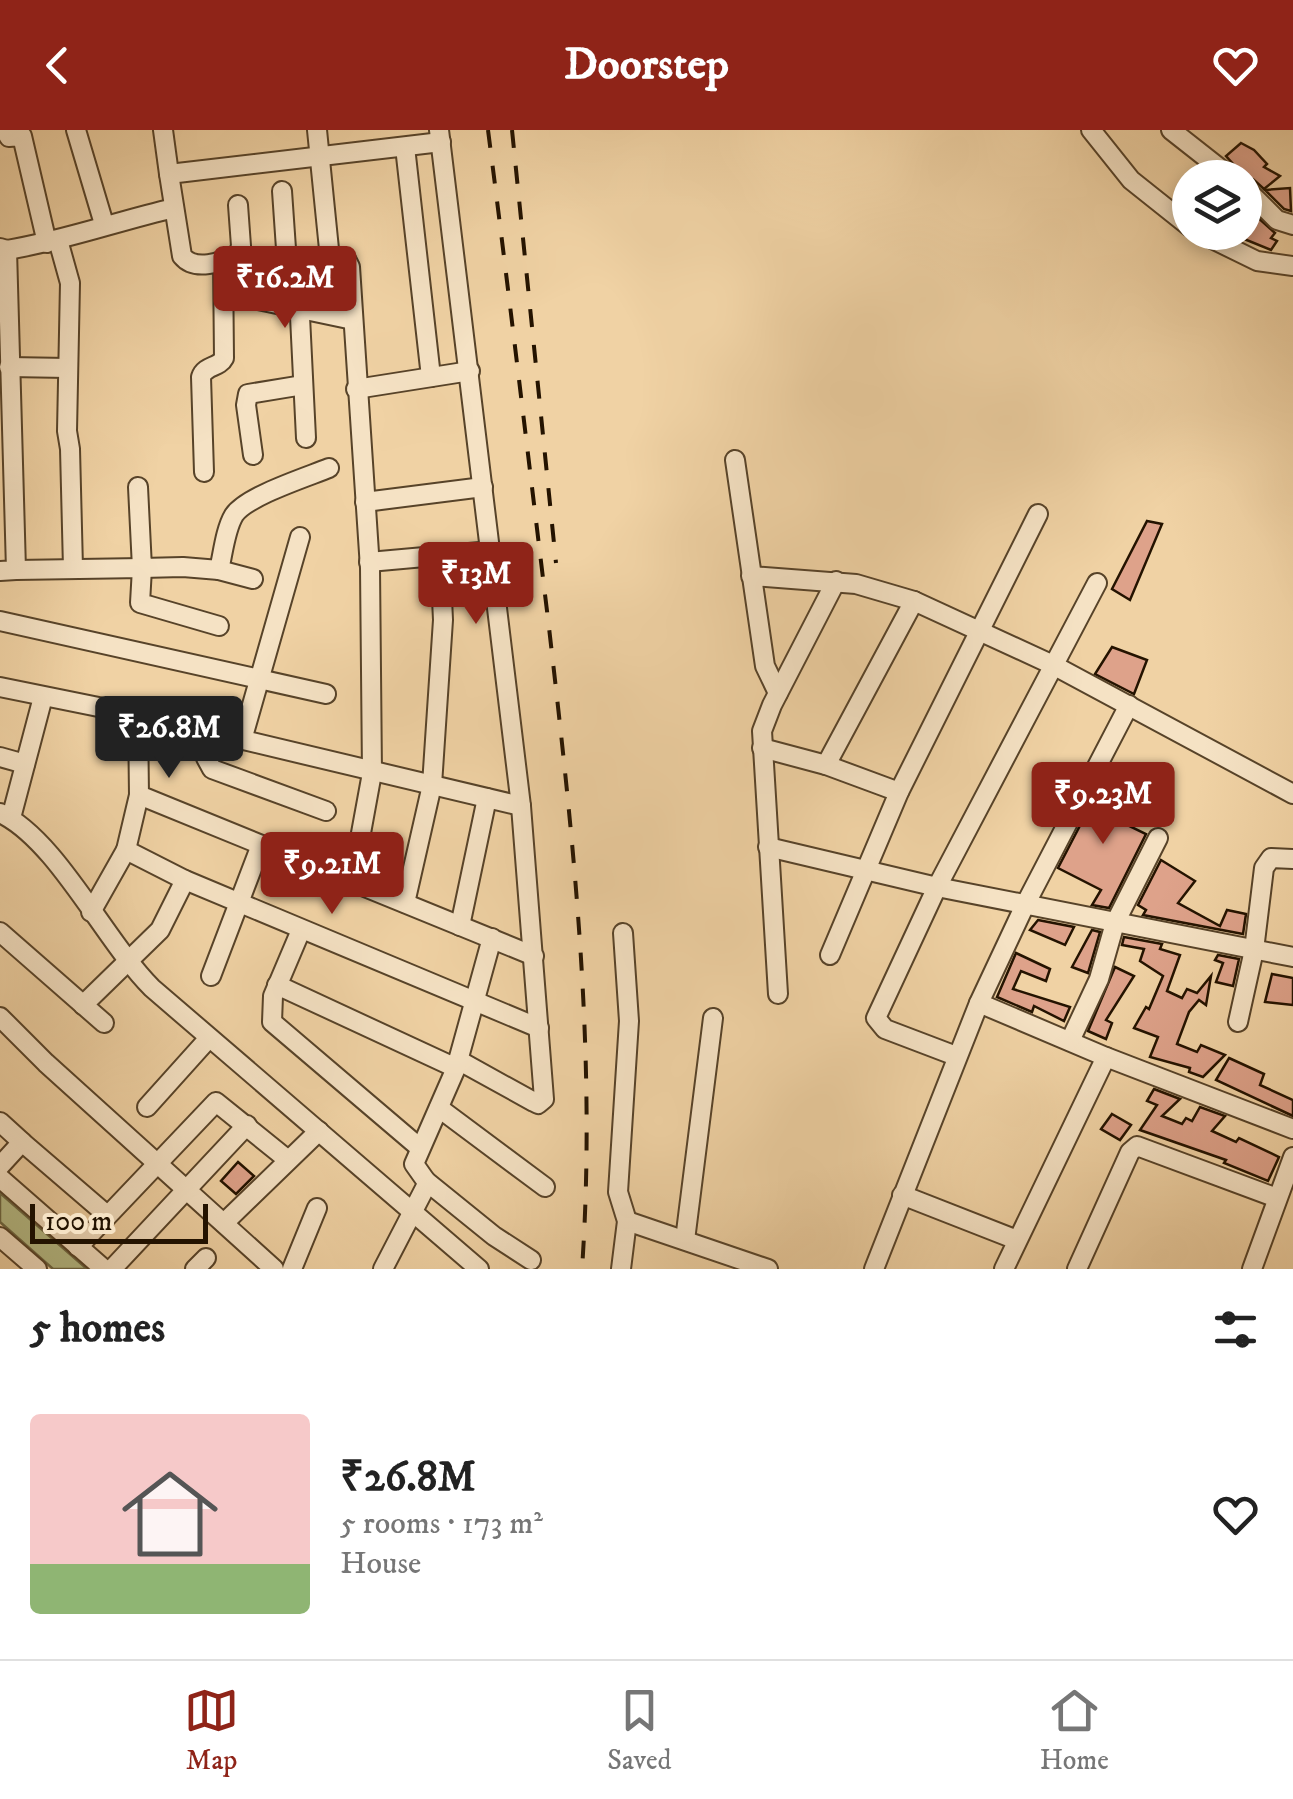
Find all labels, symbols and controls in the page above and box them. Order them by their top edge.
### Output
text: Doorstep [564,37,729,93]
icon: back [30,38,85,93]
icon: heart [1208,38,1263,93]
map controls [1172,160,1262,250]
button: layers [1172,160,1262,250]
pin: ₹16.2M [204,246,366,331]
text: ₹16.2M [235,258,335,298]
pin: ₹13M [417,542,535,627]
text: ₹13M [440,554,512,594]
pin: ₹26.8M [88,696,250,781]
text: ₹26.8M [117,708,221,748]
pin: ₹9.23M [1022,762,1184,847]
text: ₹9.23M [1054,774,1152,814]
pin: ₹9.21M [251,832,413,917]
text: ₹9.21M [283,844,381,884]
scale bar [30,1199,208,1244]
text: 100 m [45,1204,112,1239]
icon: filters [1208,1302,1263,1357]
text: 5 homes [30,1303,165,1355]
text: ₹26.8M [340,1452,476,1504]
icon: home [110,1454,230,1574]
icon: heart [1208,1487,1263,1542]
text: 5 rooms · 173 m² [340,1504,543,1544]
text: House [340,1544,421,1584]
tab: Map [184,1683,239,1778]
tab: Saved [607,1683,672,1778]
tab: Home [1040,1683,1109,1778]

